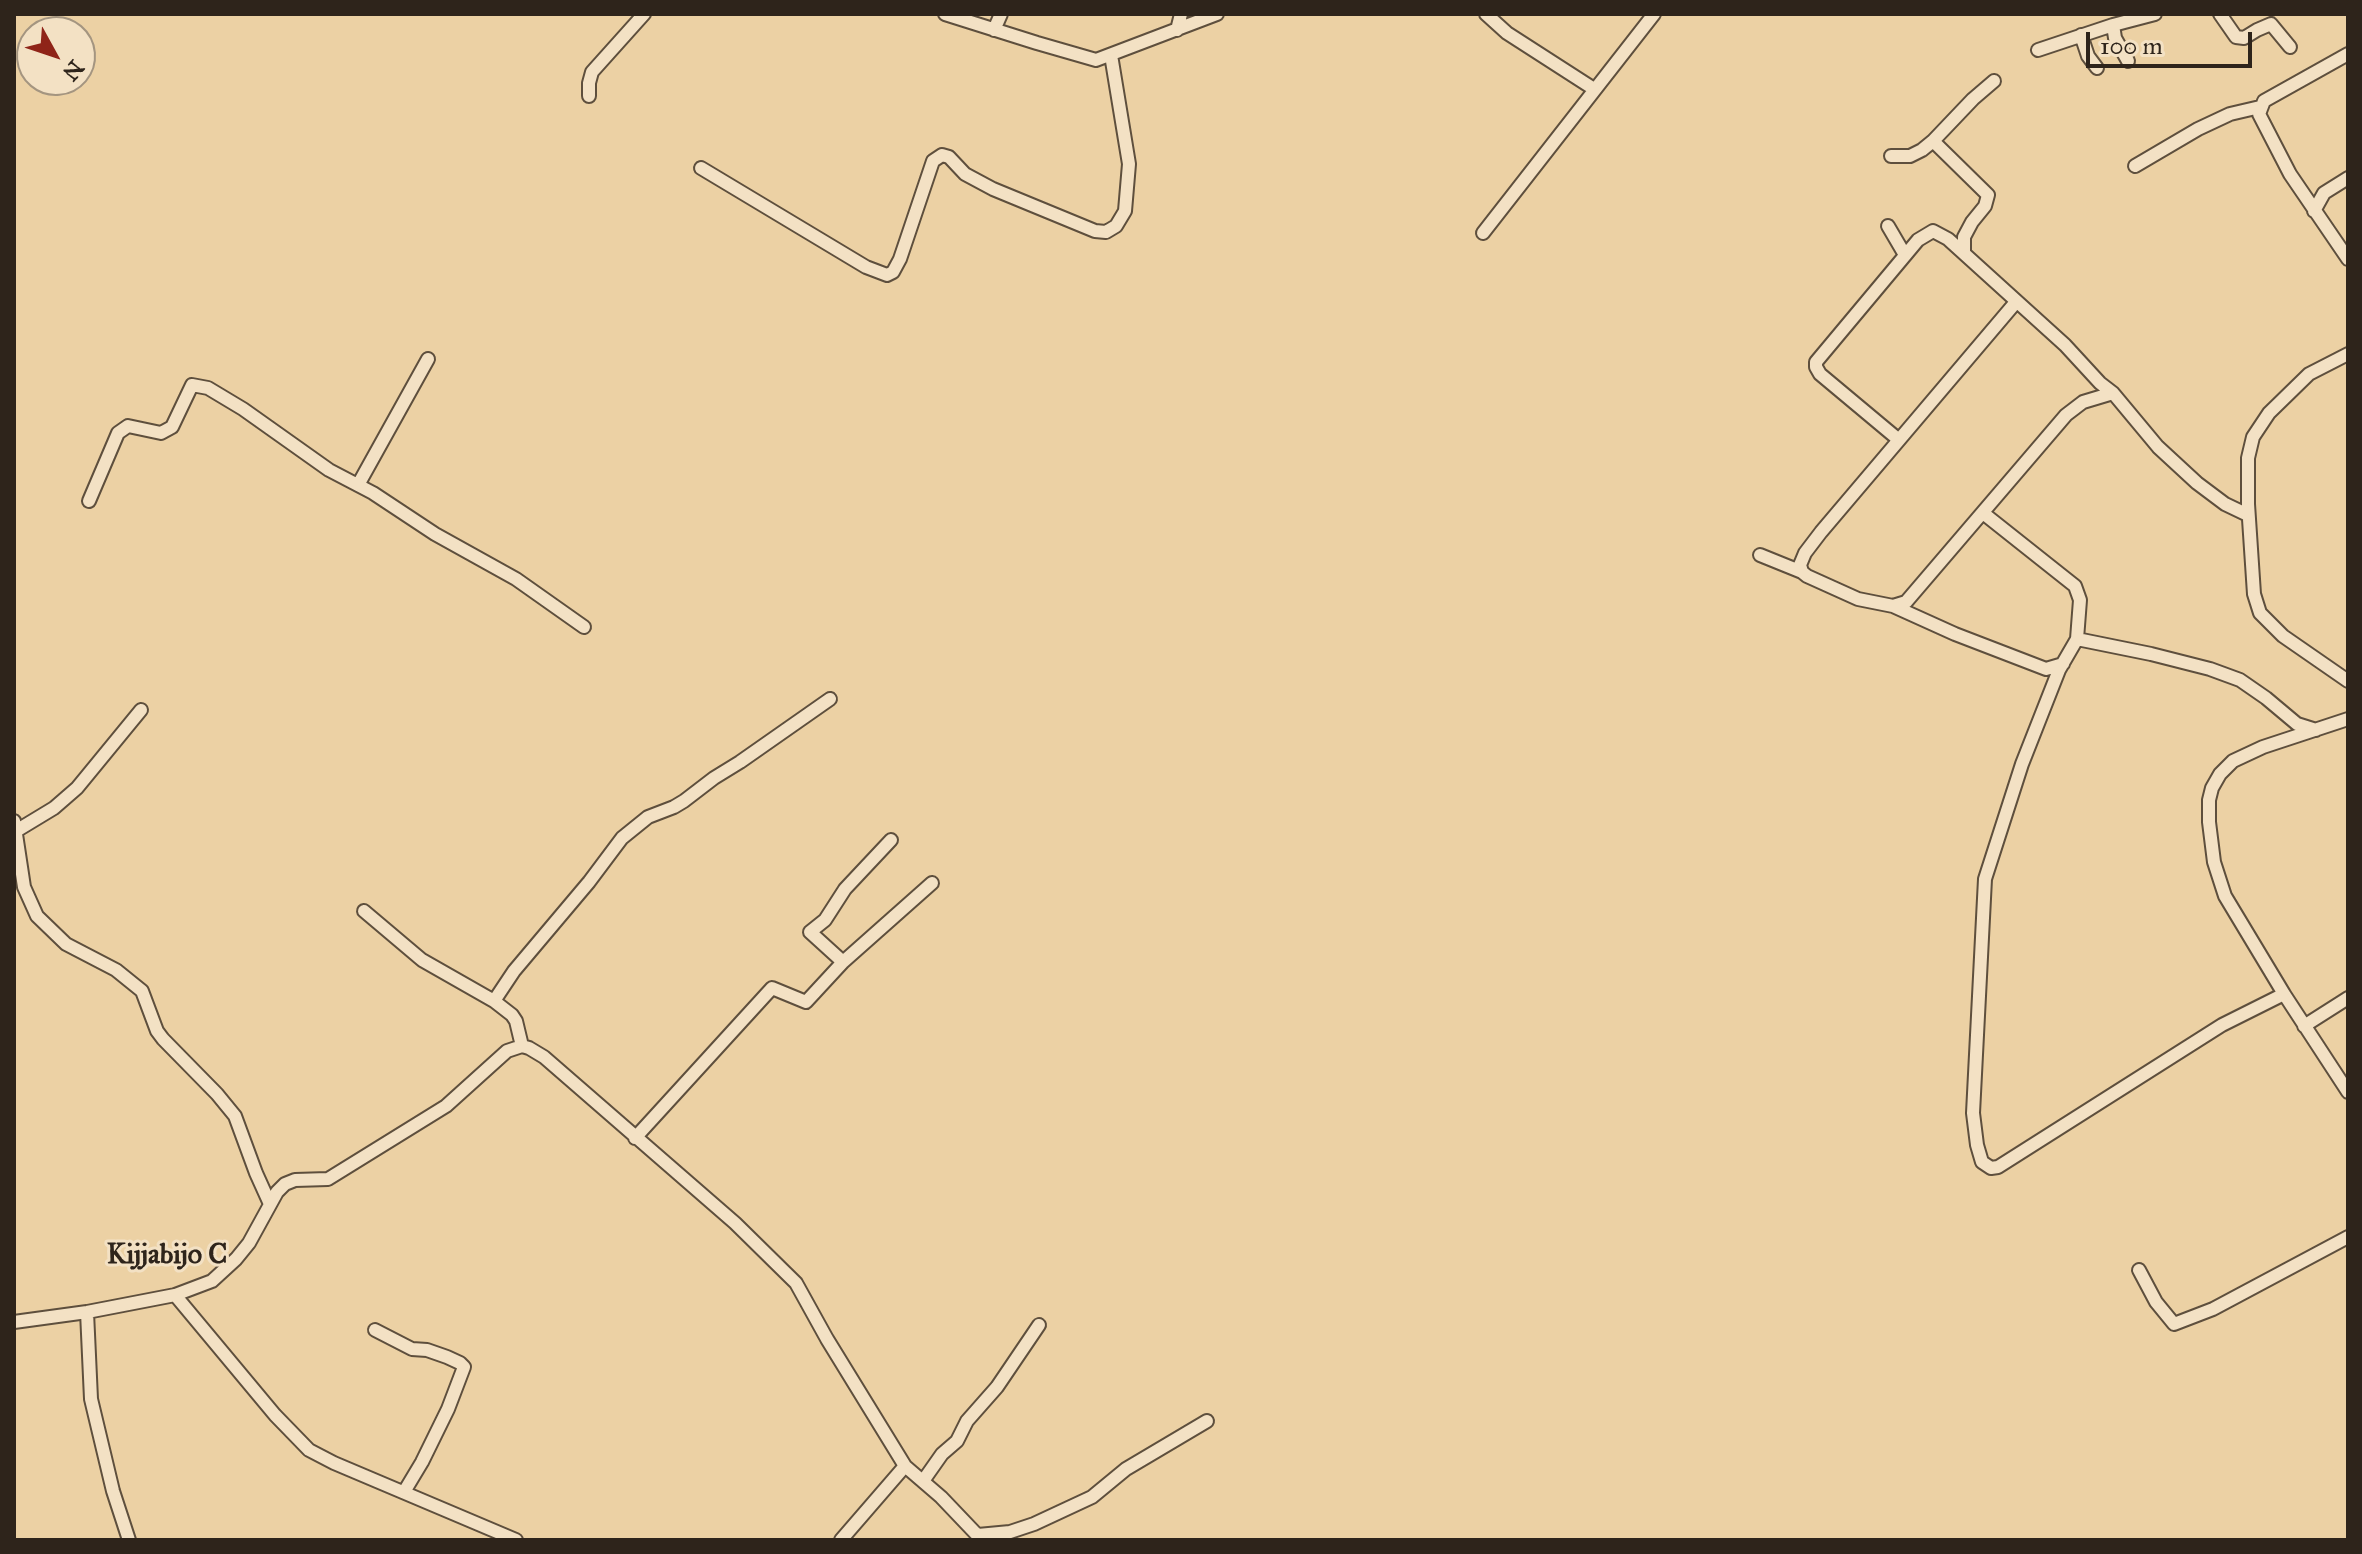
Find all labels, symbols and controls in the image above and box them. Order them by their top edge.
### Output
north arrow [16,16,96,96]
scale bar [2090,16,2256,66]
text: 100 m [2100,31,2163,61]
text: N [57,55,90,86]
district label: Kijjabijo C [107,1239,227,1273]

